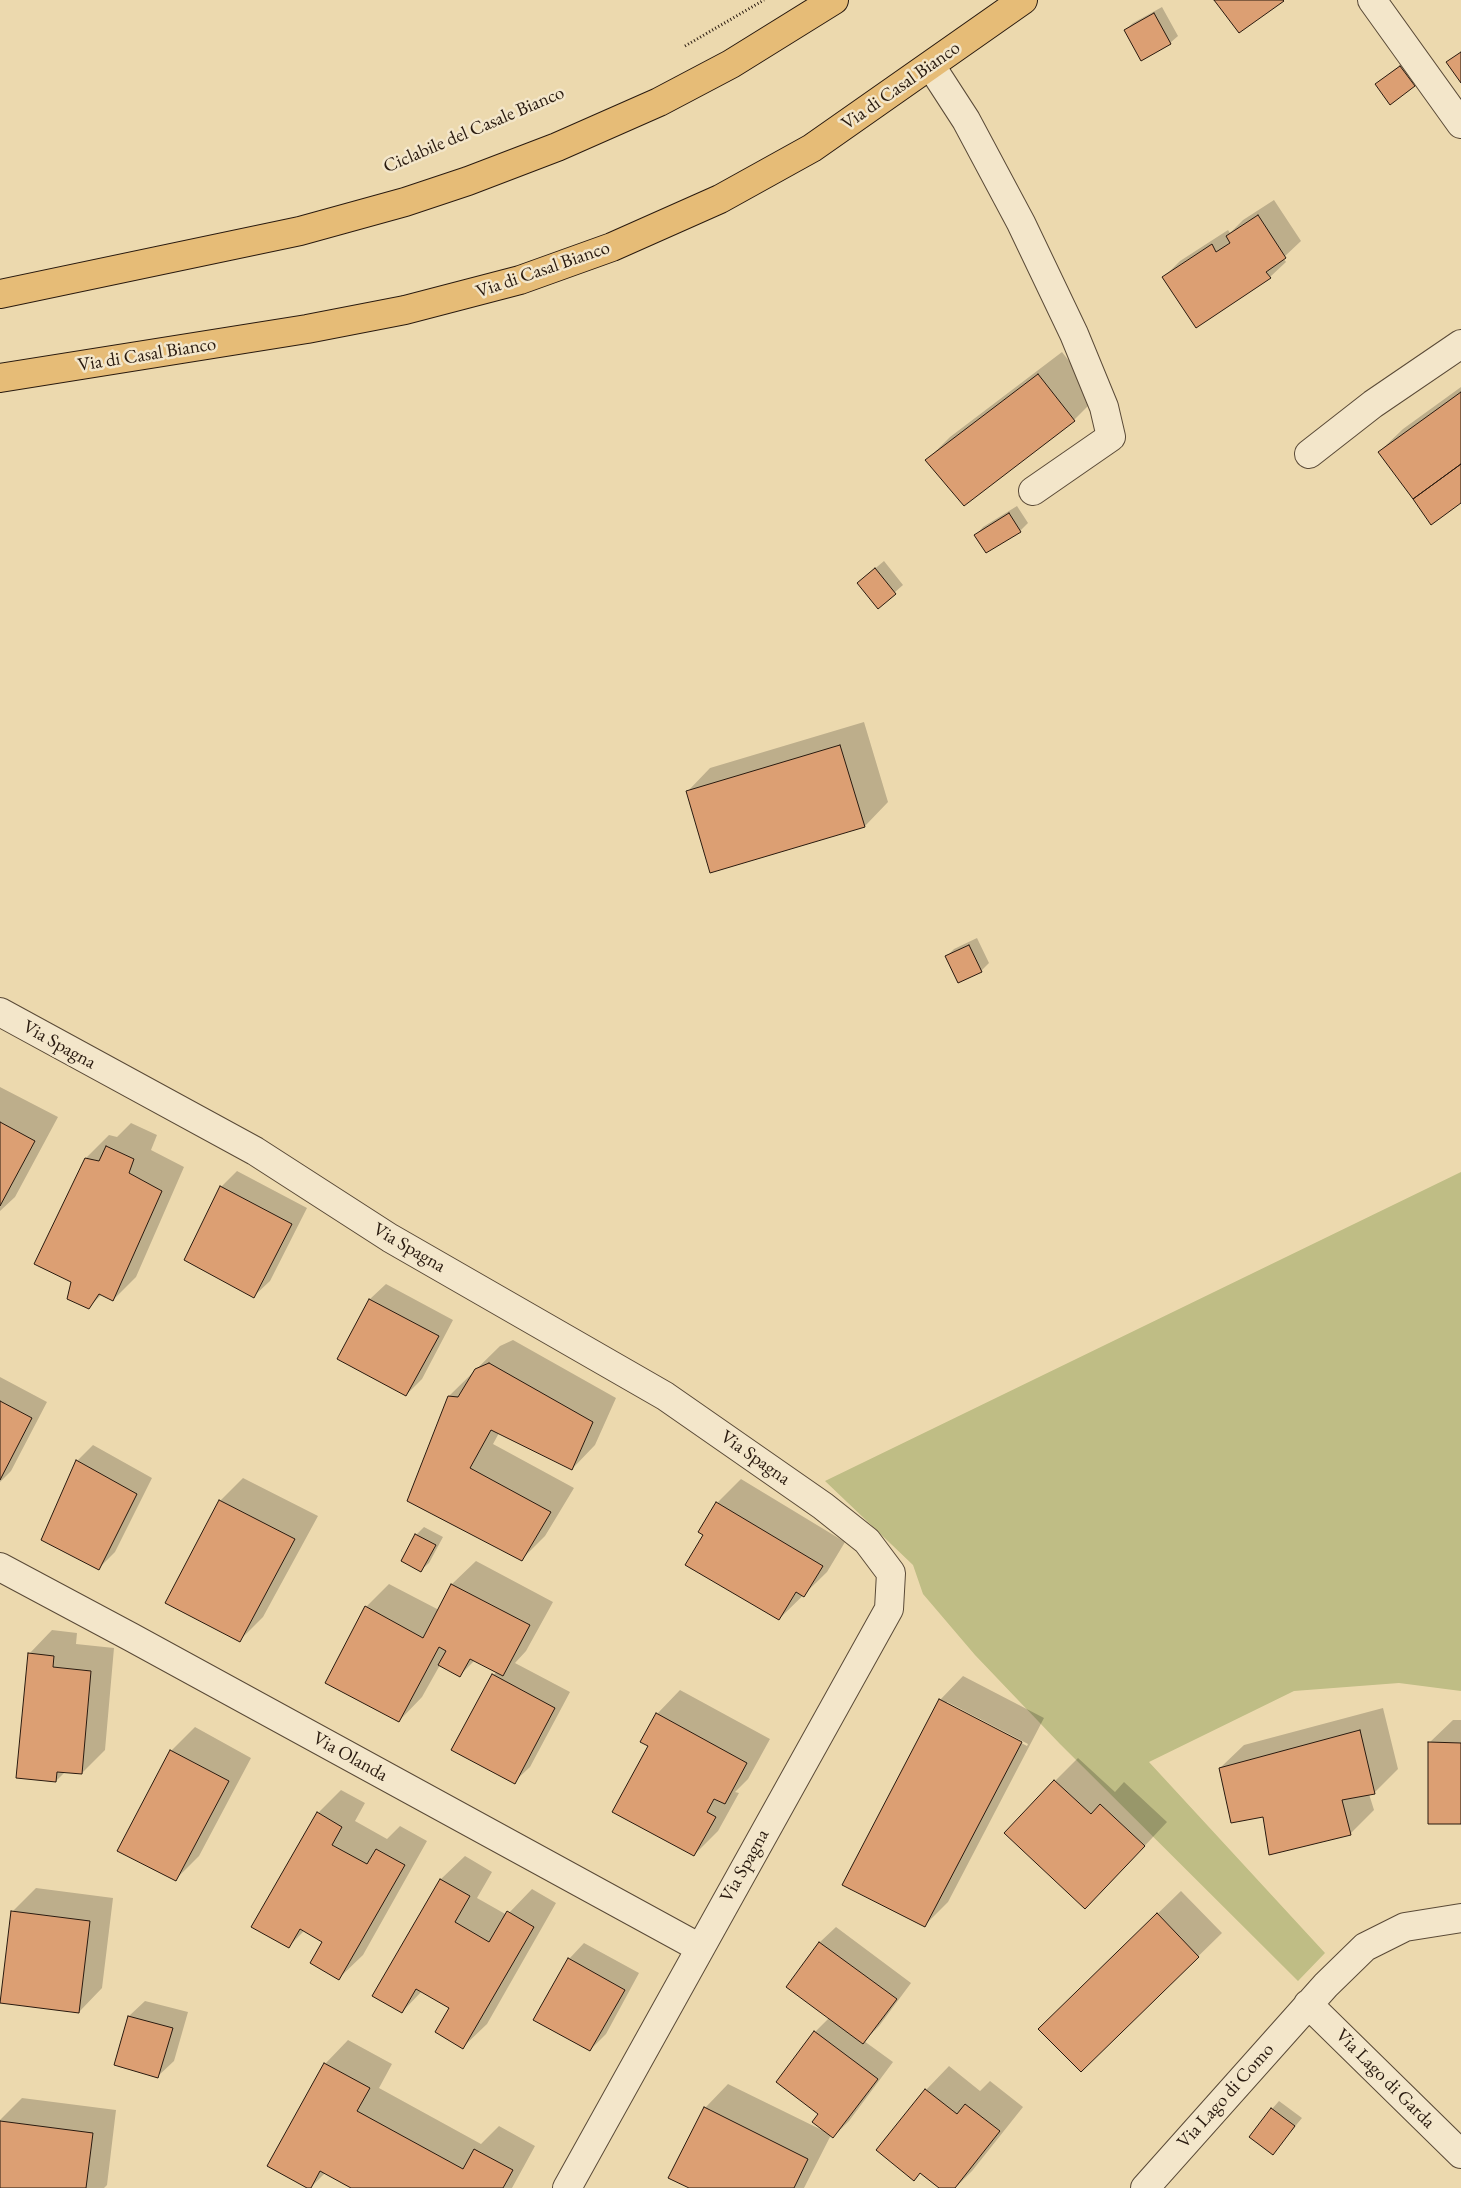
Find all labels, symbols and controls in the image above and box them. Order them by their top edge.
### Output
street label: Via di Casal Bianco [837,37,965,135]
street label: Ciclabile del Casale Bianco [380,82,568,178]
street label: Via di Casal Bianco [473,236,613,304]
street label: Via di Casal Bianco [76,333,218,377]
street label: Via Spagna [18,1016,100,1074]
street label: Via Spagna [369,1218,449,1278]
street label: Via Spagna [716,1426,794,1490]
street label: Via Olanda [308,1727,392,1787]
street label: Via Spagna [716,1825,774,1907]
street label: Via Lago di Garda [1330,2024,1440,2134]
street label: Via Lago di Como [1173,2039,1279,2153]

